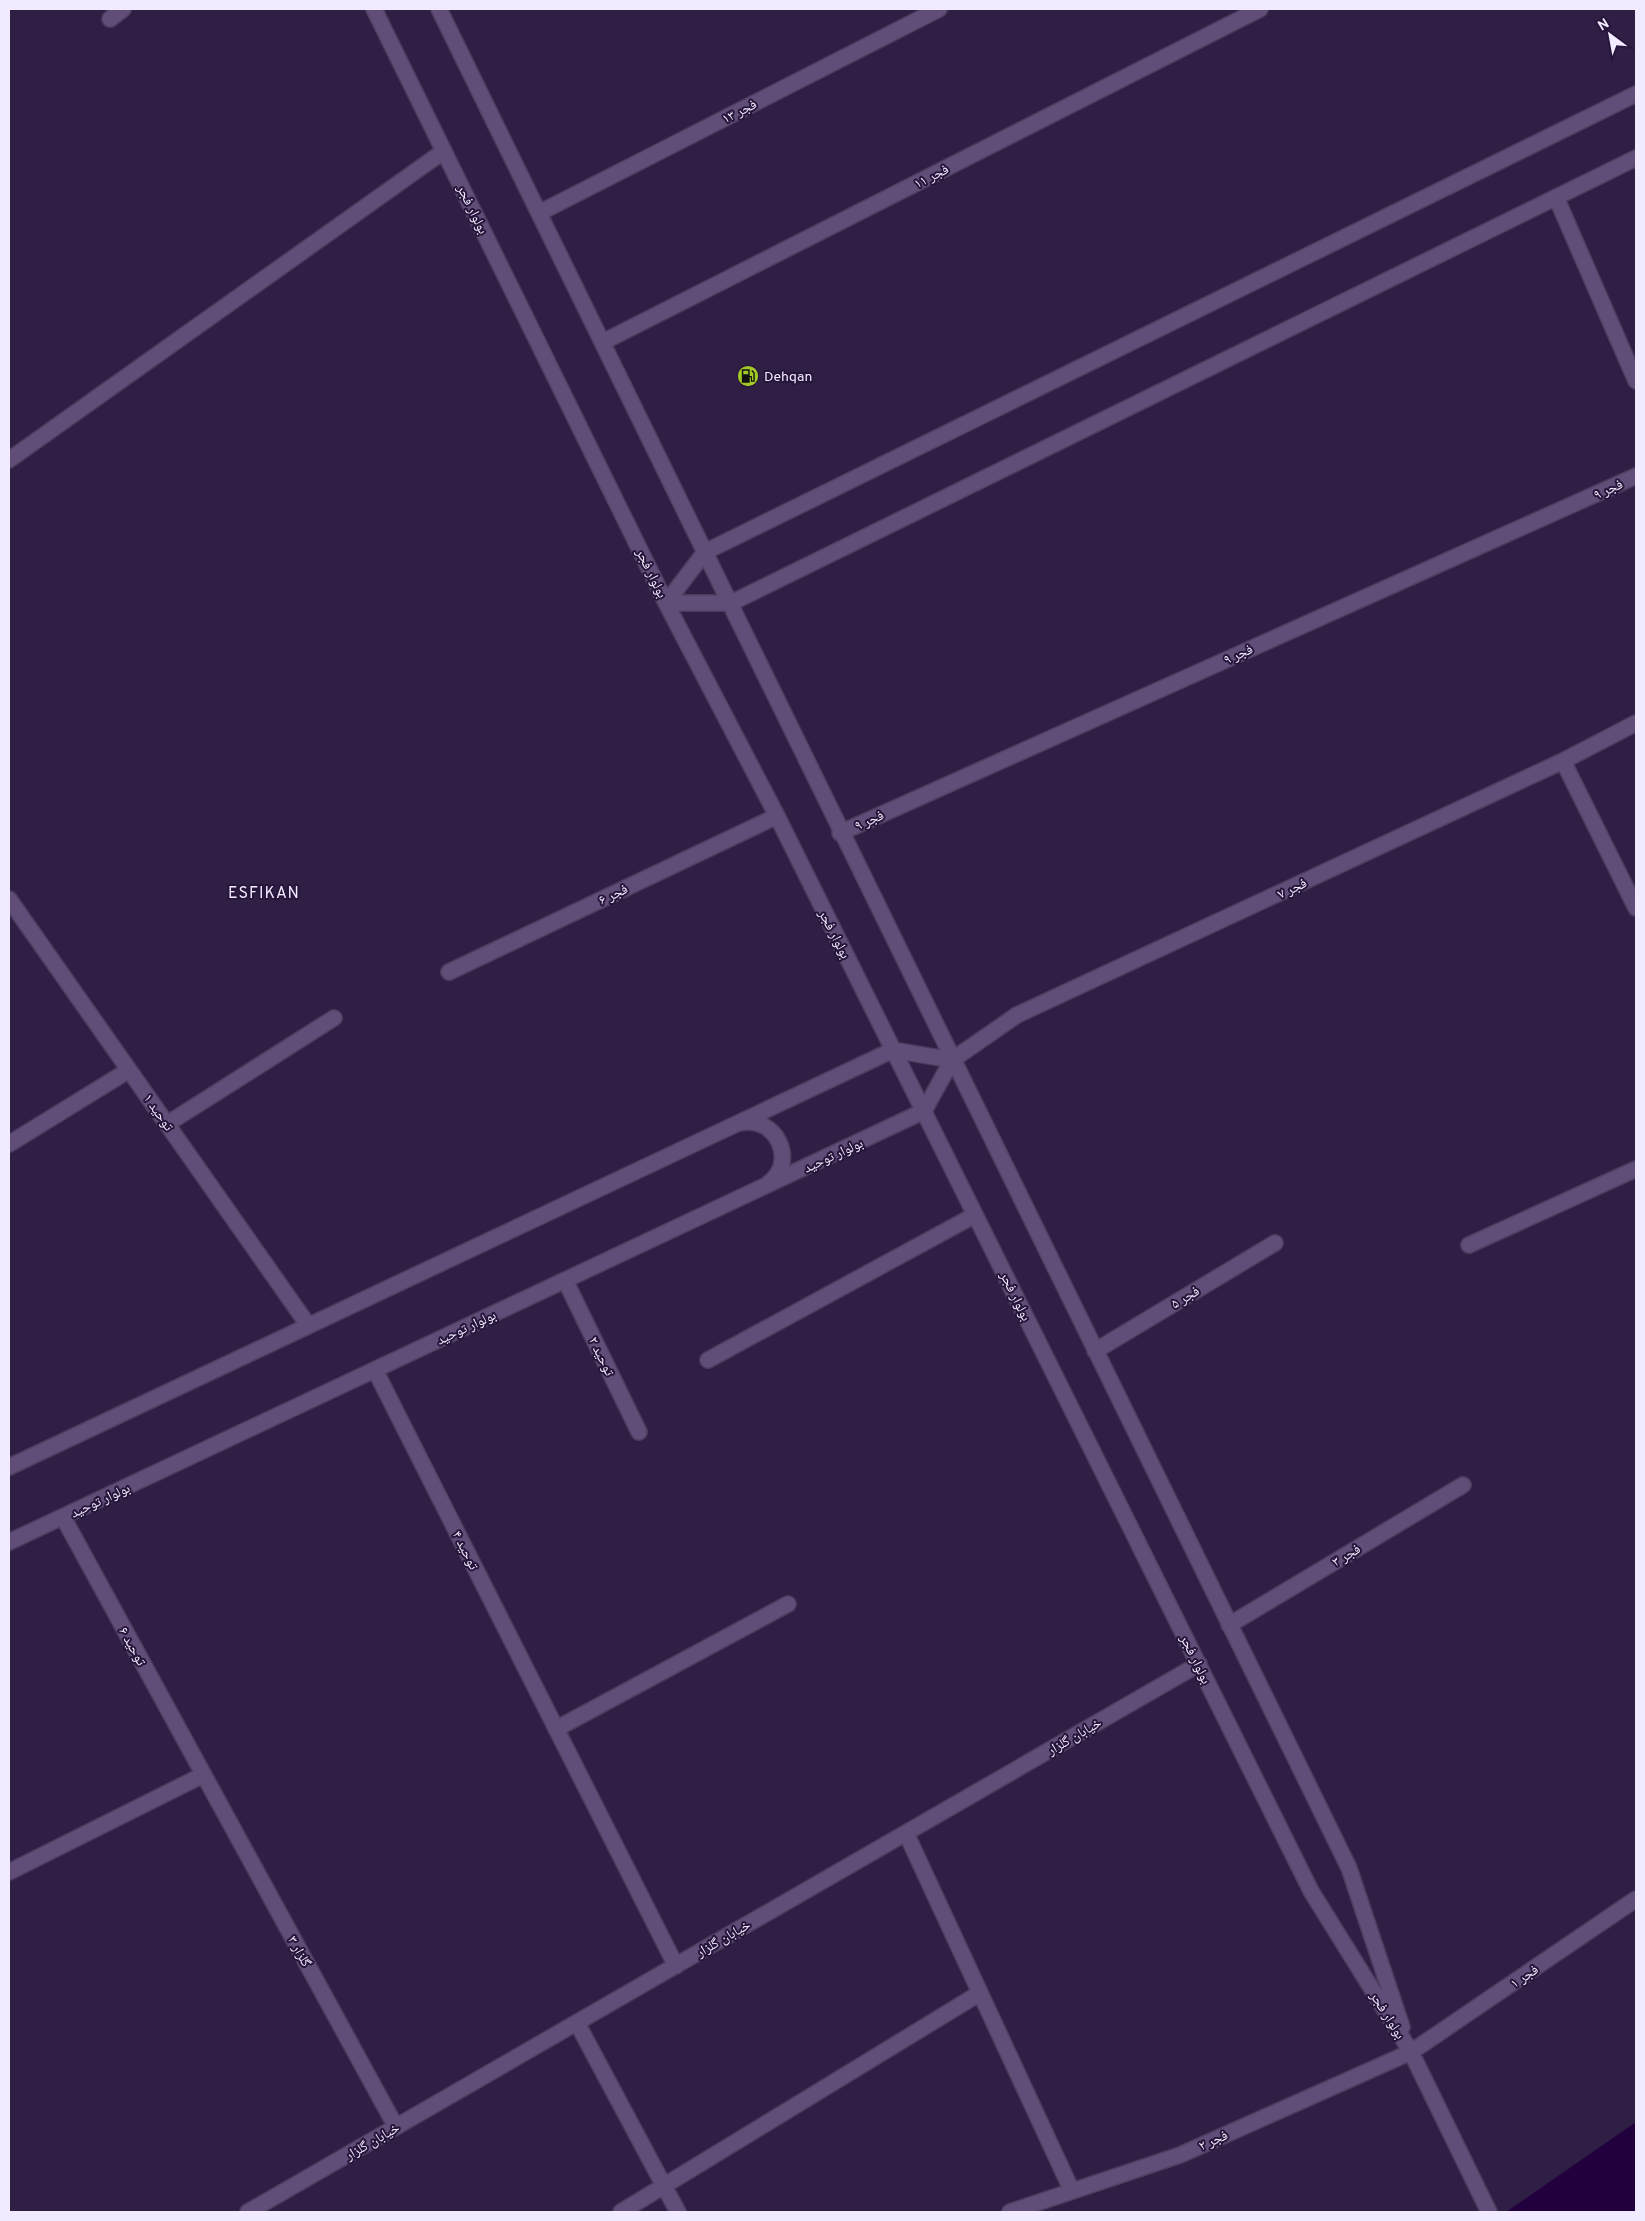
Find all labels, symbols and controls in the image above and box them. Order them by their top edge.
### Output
north arrow [1585,10,1635,60]
text: N [1595,15,1613,35]
street label: فجر ۱۳ [719,96,760,128]
street label: فجر ۱۱ [911,161,952,193]
street label: بولوار فجر [452,181,491,237]
fuel station icon: Dehqan [736,364,760,388]
place label: Dehqan [764,369,812,386]
street label: فجر ۹ [1591,476,1626,504]
street label: بولوار فجر [631,545,670,601]
street label: فجر ۹ [1221,641,1256,669]
street label: فجر ۹ [852,807,887,835]
street label: فجر ۷ [1275,875,1310,903]
street label: فجر ۶ [596,881,631,909]
district label: ESFIKAN [228,884,300,904]
street label: بولوار فجر [814,906,853,962]
street label: توحید ۱ [139,1091,177,1135]
street label: بولوار توحید [801,1135,866,1178]
street label: بولوار فجر [995,1268,1034,1324]
street label: فجر ۵ [1168,1283,1203,1313]
street label: بولوار توحید [434,1307,499,1350]
street label: توحید ۲ [584,1334,617,1379]
street label: بولوار توحید [68,1480,133,1523]
street label: توحید ۴ [448,1528,482,1573]
street label: فجر ۳ [1329,1541,1364,1571]
street label: توحید ۶ [114,1624,149,1669]
street label: بولوار فجر [1175,1631,1214,1687]
street label: خیابان گلزار [1044,1715,1105,1760]
street label: خیابان گلزار [693,1917,754,1962]
street label: گلزار ۳ [283,1933,314,1971]
street label: فجر ۱ [1507,1962,1542,1993]
street label: بولوار فجر [1365,1988,1408,2043]
street label: خیابان گلزار [342,2120,403,2165]
street label: فجر ۲ [1196,2127,1231,2155]

